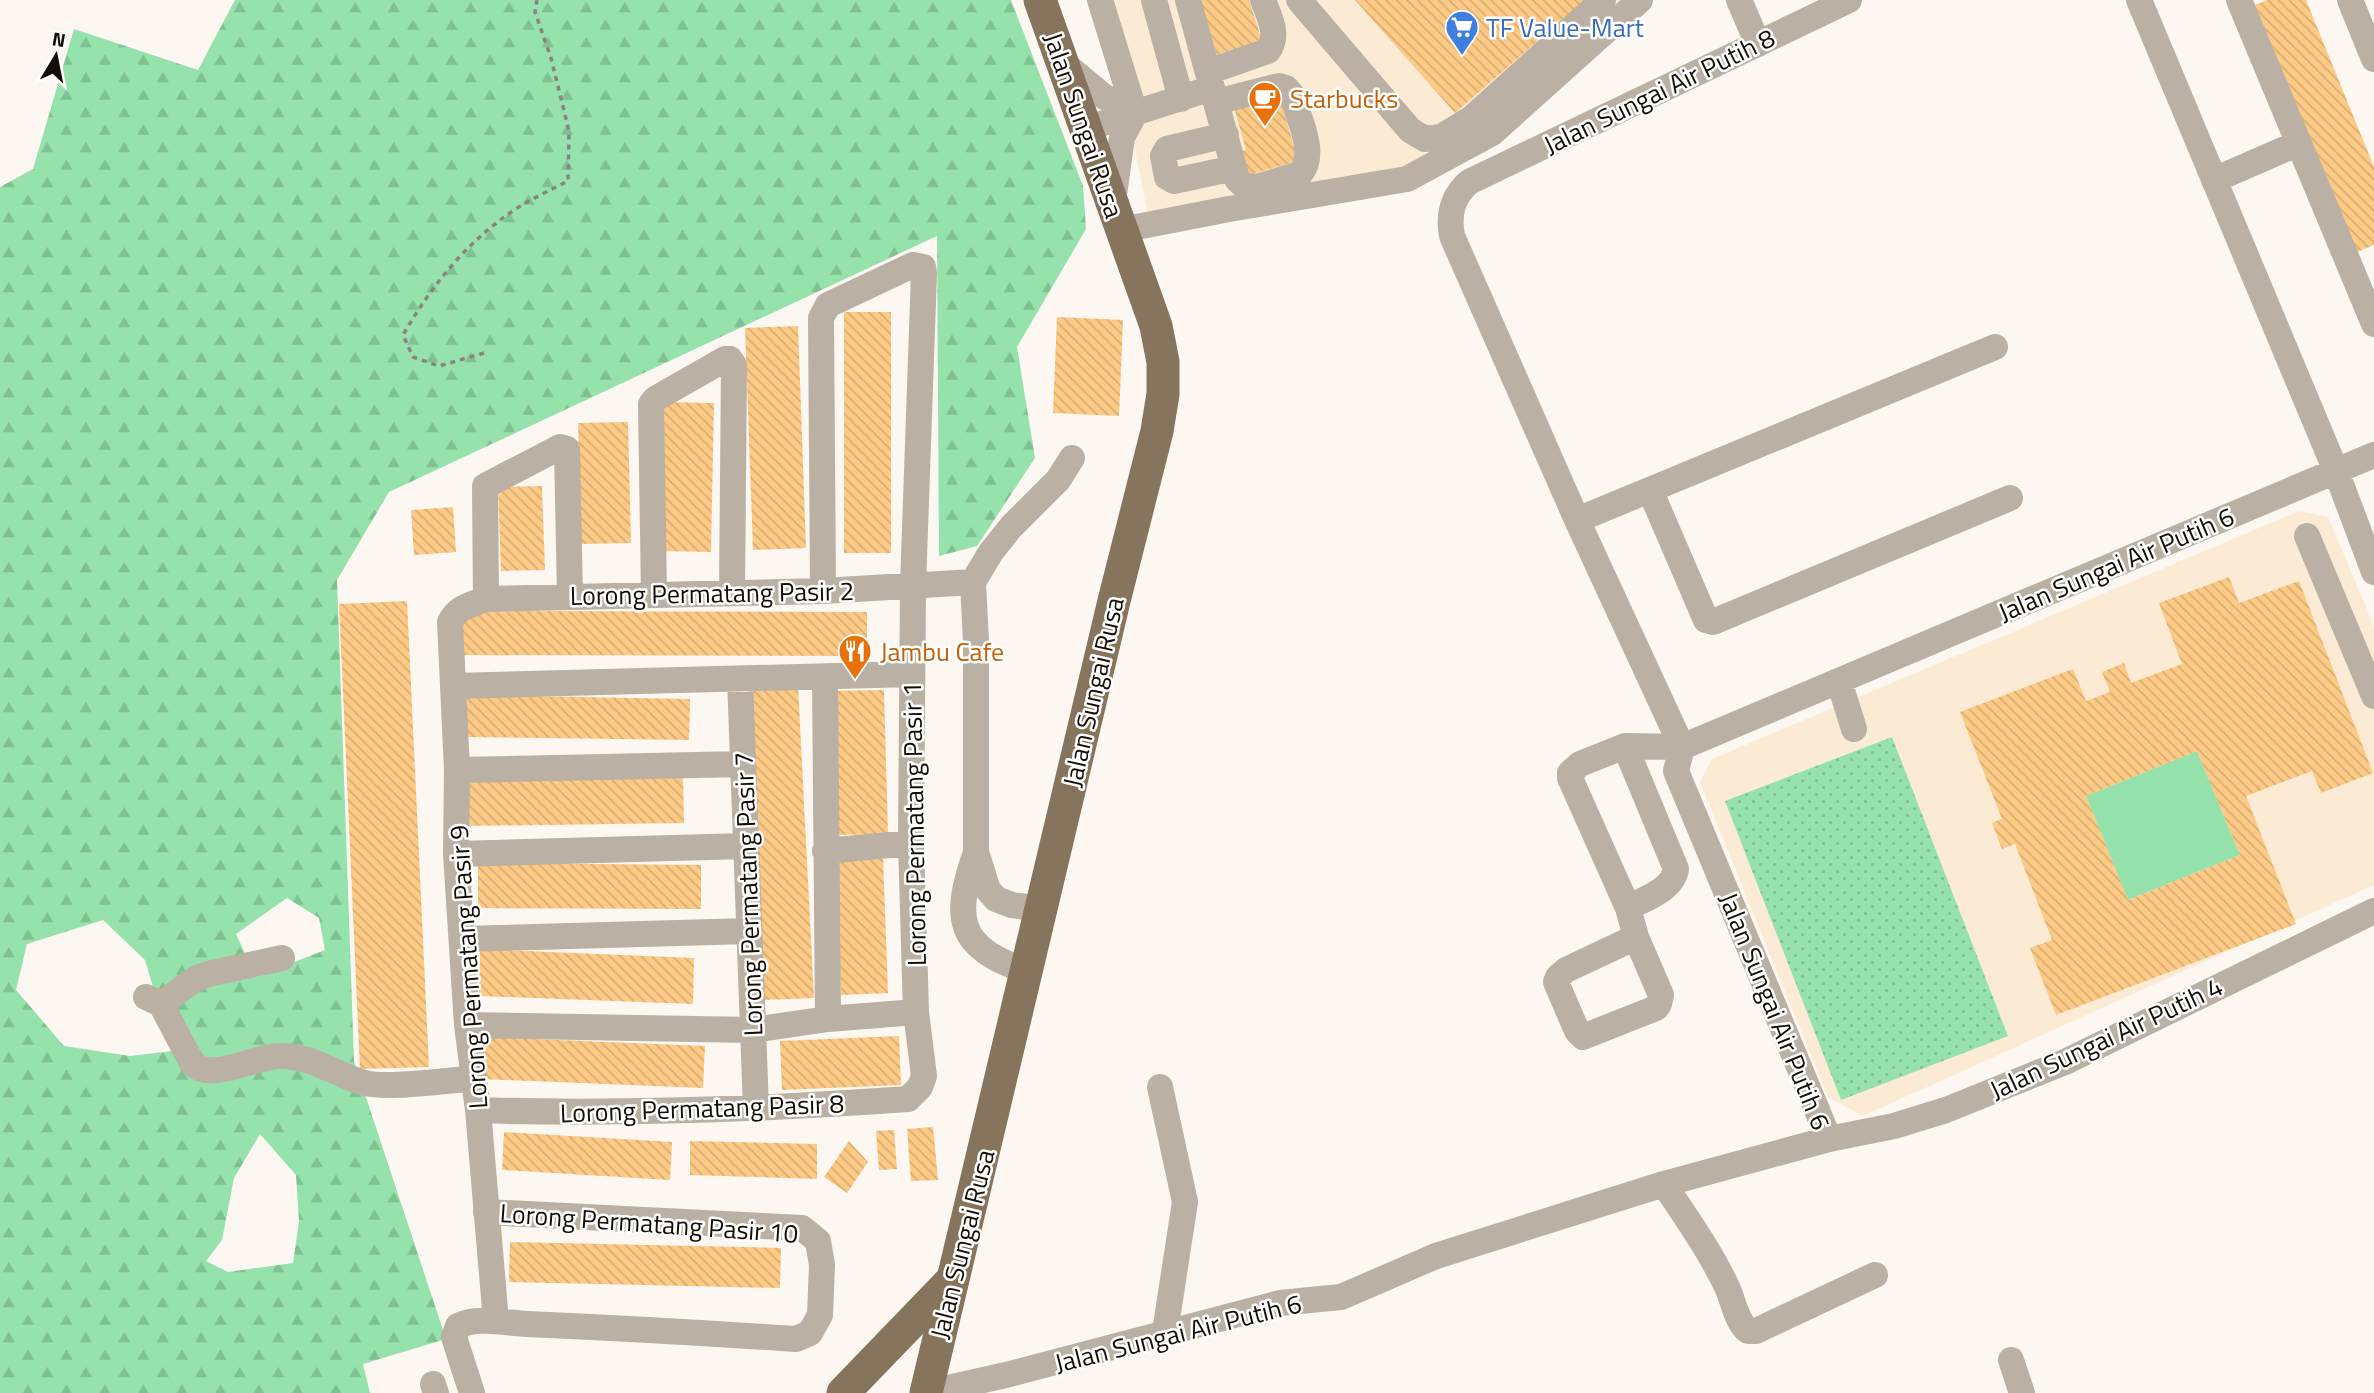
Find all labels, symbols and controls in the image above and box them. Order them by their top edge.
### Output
supermarket icon: TF Value-Mart [1443,8,1481,57]
place label: TF Value-Mart [1486,8,1644,47]
street label: Jalan Sungai Air Putih 8 [1537,18,1781,164]
north arrow [21,21,91,91]
text: N [50,23,68,54]
street label: Jalan Sungai Rusa [1034,27,1134,223]
cafe icon: Starbucks [1246,79,1284,128]
place label: Starbucks [1290,79,1398,118]
street label: Jalan Sungai Air Putih 6 [1992,497,2240,631]
street label: Lorong Permatang Pasir 2 [570,571,854,615]
street label: Jalan Sungai Rusa [1052,593,1134,791]
restaurant icon: Jambu Cafe [836,632,874,681]
place label: Jambu Cafe [880,632,1004,671]
street label: Lorong Permatang Pasir 1 [892,682,936,966]
street label: Lorong Permatang Pasir 7 [724,751,772,1037]
street label: Lorong Permatang Pasir 9 [439,824,497,1110]
street label: Jalan Sungai Air Putih 6 [1710,886,1840,1136]
street label: Jalan Sungai Air Putih 4 [1983,967,2229,1109]
street label: Lorong Permatang Pasir 8 [559,1084,845,1132]
street label: Jalan Sungai Rusa [920,1145,1004,1343]
street label: Lorong Permatang Pasir 10 [499,1193,799,1253]
street label: Jalan Sungai Air Putih 6 [1050,1283,1306,1383]

